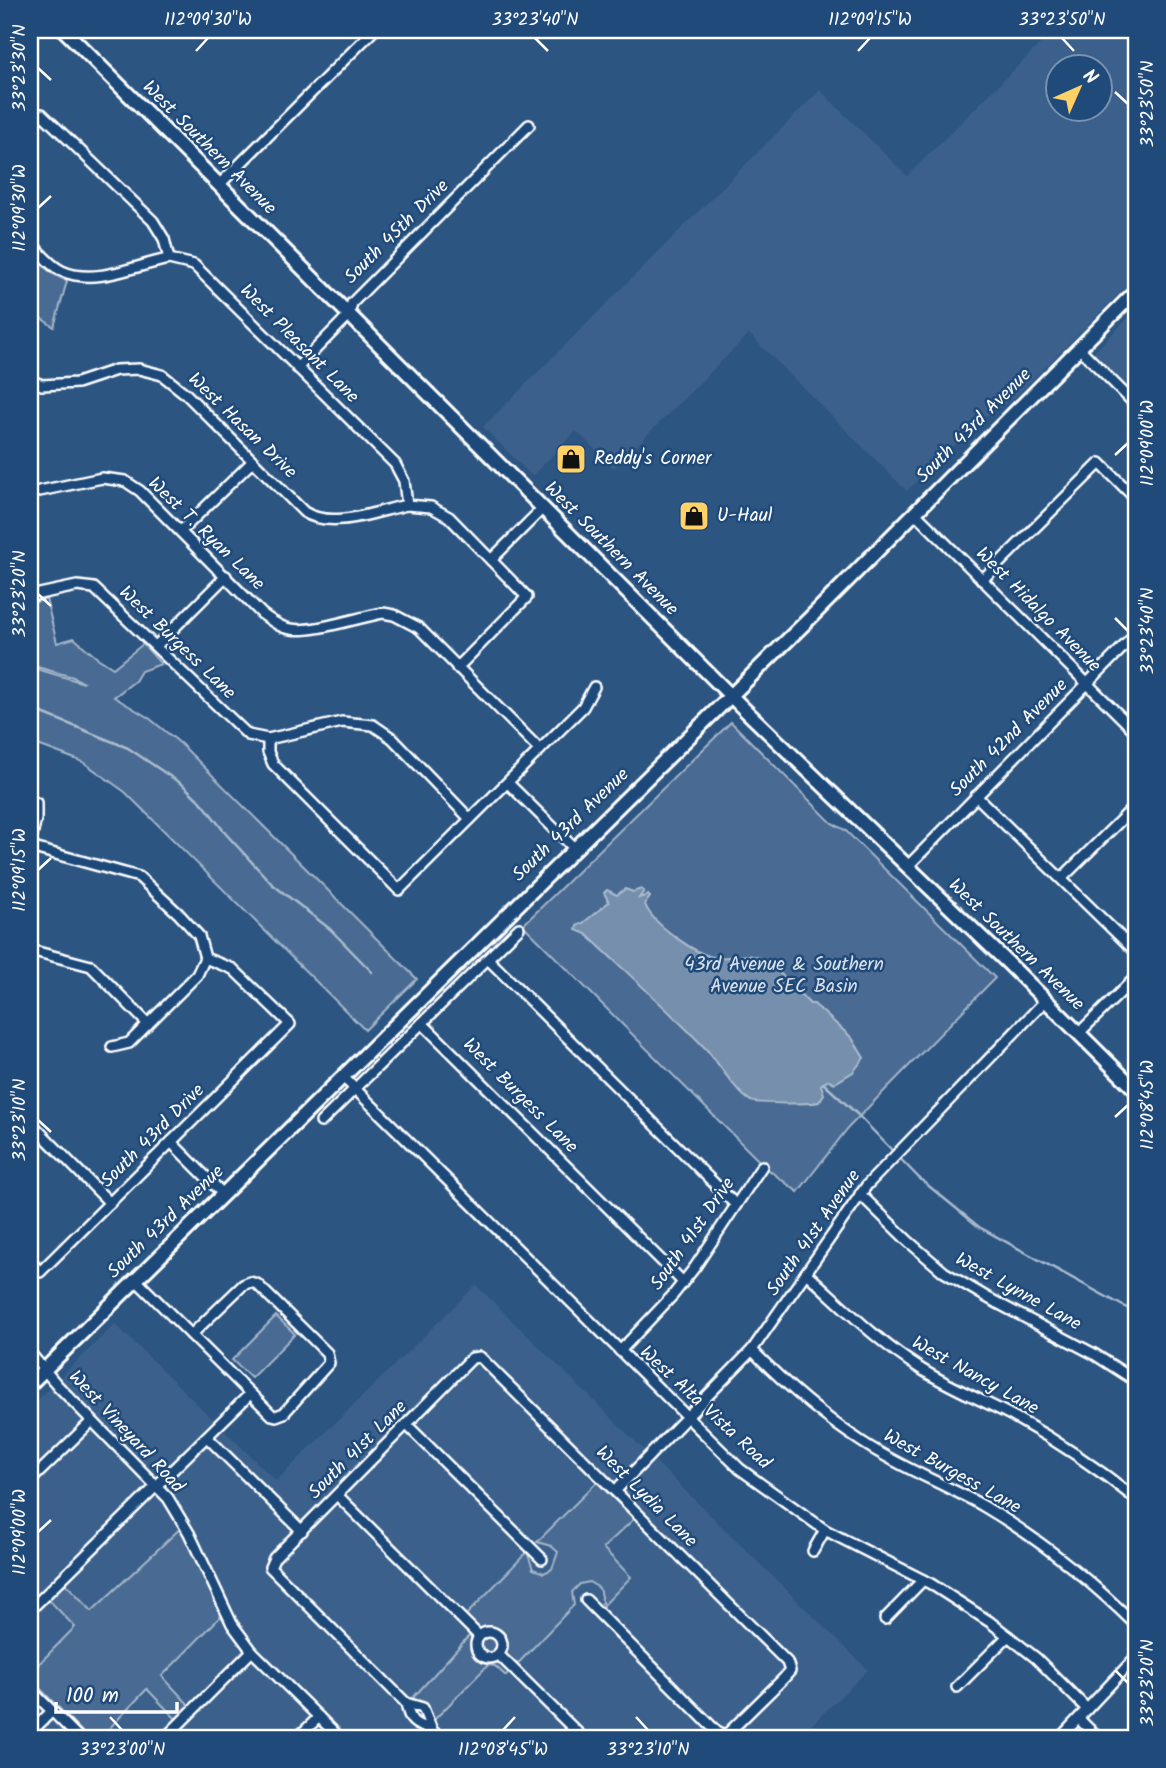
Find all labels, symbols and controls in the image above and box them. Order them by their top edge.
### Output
text: 112°09'30"W [164,6,252,35]
text: 33°23'40"N [491,6,579,35]
text: 112°09'15"W [828,6,912,35]
text: 33°23'50"N [1019,6,1105,35]
text: 33°23'30"N [6,24,35,112]
north arrow [1044,52,1114,122]
text: 33°23'50"N [1134,61,1163,147]
text: N [1075,63,1104,92]
street label: West Southern Avenue [135,74,284,223]
text: 112°09'30"W [6,164,35,252]
street label: South 45th Drive [337,172,457,292]
street label: West Pleasant Lane [232,277,366,411]
street label: South 43rd Avenue [909,361,1039,491]
street label: West Hasan Drive [180,366,304,487]
text: 112°09'00"W [1134,400,1163,486]
shop icon: Reddy's Corner [554,442,588,476]
place label: Reddy's Corner [594,444,713,474]
street label: West T. Ryan Lane [140,470,272,598]
street label: West Southern Avenue [537,475,686,624]
shop icon: U-Haul [677,499,711,533]
place label: U-Haul [717,501,773,531]
street label: West Hidalgo Avenue [968,540,1108,680]
text: 33°23'20"N [6,550,35,638]
street label: West Burgess Lane [111,579,243,707]
text: 33°23'40"N [1134,587,1163,675]
street label: South 42nd Avenue [943,671,1076,804]
street label: South 43rd Avenue [505,761,637,889]
text: 112°09'15"W [6,828,35,912]
street label: West Southern Avenue [941,872,1092,1019]
park label: 43rd Avenue & Southern Avenue SEC Basin [684,950,884,1002]
street label: West Burgess Lane [455,1031,585,1161]
text: 112°08'45"W [1134,1060,1163,1150]
street label: South 43rd Drive [94,1077,212,1195]
text: 33°23'10"N [6,1079,35,1161]
street label: South 43rd Avenue [100,1158,232,1286]
street label: South 41st Avenue [759,1163,869,1302]
street label: South 41st Drive [643,1171,743,1297]
street label: West Lynne Lane [949,1245,1087,1339]
street label: West Nancy Lane [906,1329,1044,1424]
street label: West Alta Vista Road [632,1339,778,1478]
street label: West Vineyard Road [61,1364,192,1501]
street label: South 41st Lane [301,1393,415,1507]
street label: West Burgess Lane [878,1422,1027,1523]
street label: West Lydia Lane [588,1439,704,1555]
text: 112°09'00"W [6,1489,35,1575]
text: 33°23'20"N [1134,1639,1163,1727]
scale bar [56,1670,177,1714]
text: 100 m [66,1680,119,1713]
text: 33°23'00"N [79,1736,165,1765]
text: 112°08'45"W [458,1736,548,1765]
text: 33°23'10"N [607,1736,689,1765]

